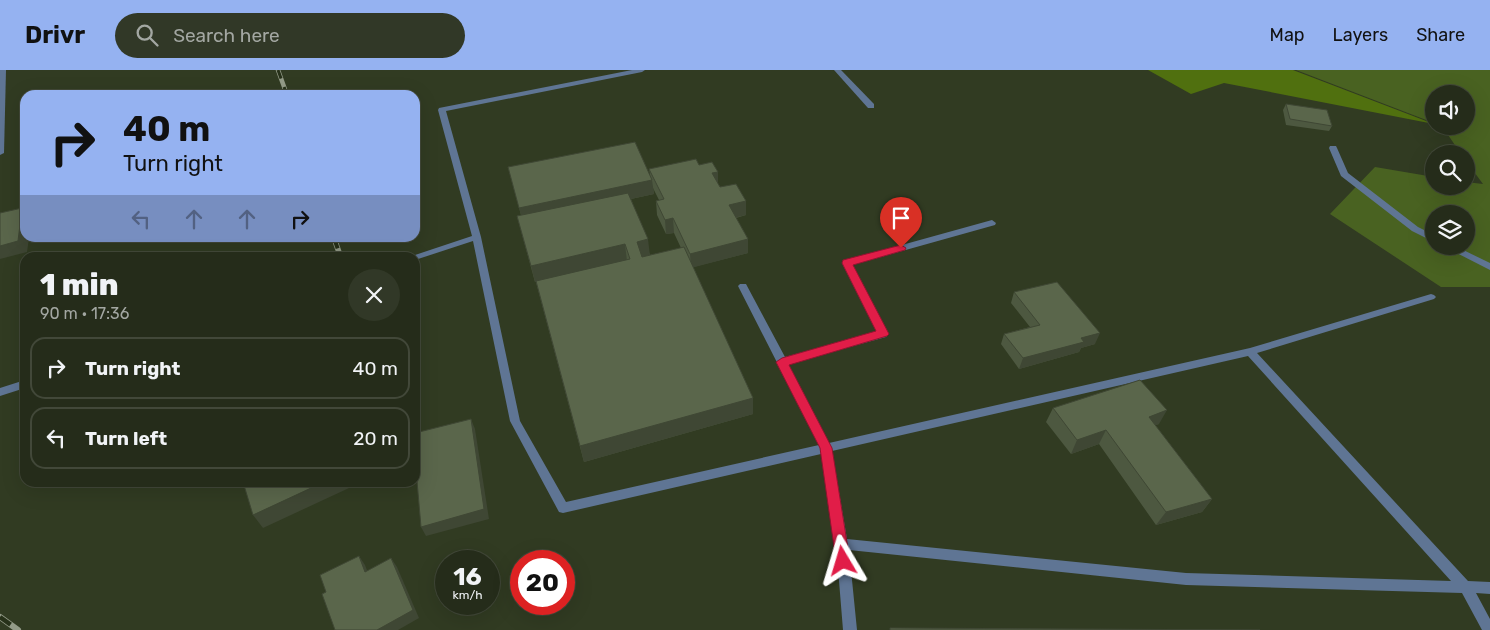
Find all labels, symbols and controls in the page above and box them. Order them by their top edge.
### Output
search box [115,13,465,58]
text: Drivr [25,21,85,49]
icon: search [133,21,161,49]
text: Search here [173,24,280,47]
text: Map [1270,24,1305,46]
text: Layers [1333,24,1388,46]
text: Share [1416,24,1465,46]
map controls [1425,85,1475,255]
button: sound [1425,85,1475,135]
text: 40 m [123,108,210,150]
icon: right [40,110,105,175]
button: search [1425,145,1475,195]
text: Turn right [123,150,223,177]
pin [880,197,922,248]
icon: arrive [887,204,915,232]
icon: left [127,205,155,233]
icon: ahead [180,205,208,233]
icon: ahead [233,205,261,233]
icon: right [286,205,314,233]
button: layers [1425,205,1475,255]
text: 1 min [40,267,118,303]
button: close [348,269,400,321]
text: 90 m · 17:36 [40,304,129,323]
icon: right [42,354,70,382]
text: Turn right [85,357,180,380]
text: 40 m [353,357,398,380]
icon: left [42,424,70,452]
text: Turn left [85,427,167,450]
text: 20 m [353,427,398,450]
position arrow [816,534,868,586]
speed limit sign: 20 [510,550,575,615]
text: 16 [453,562,482,591]
text: km/h [453,588,482,602]

